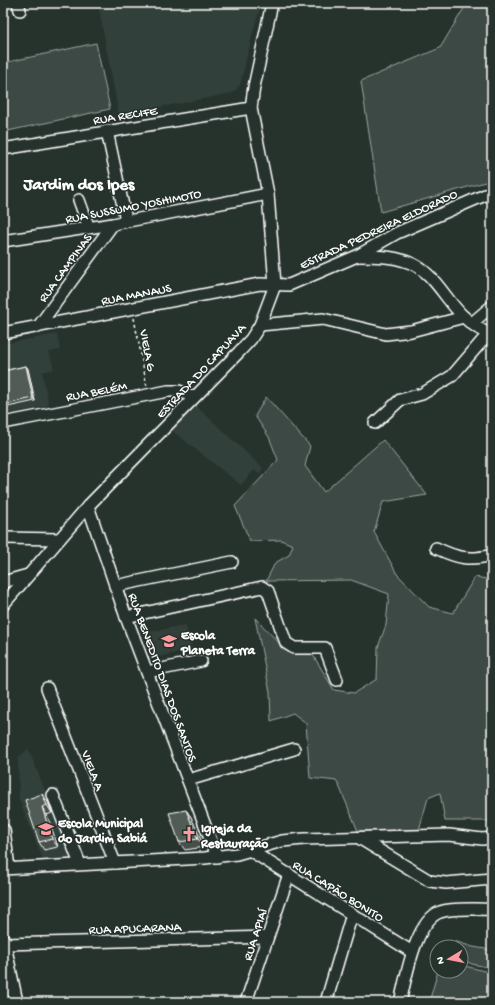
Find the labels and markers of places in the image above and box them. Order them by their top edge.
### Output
place label: Escola Planeta Terra [180,629,256,659]
school or university icon: Escola Planeta Terra [160,632,178,650]
place label: Escola Municipal do Jardim Sabiá [58,817,148,847]
school or university icon: Escola Municipal do Jardim Sabiá [37,820,55,838]
place label: Igreja da Restauração [200,822,268,852]
church icon: Igreja da Restauração [180,825,198,843]

